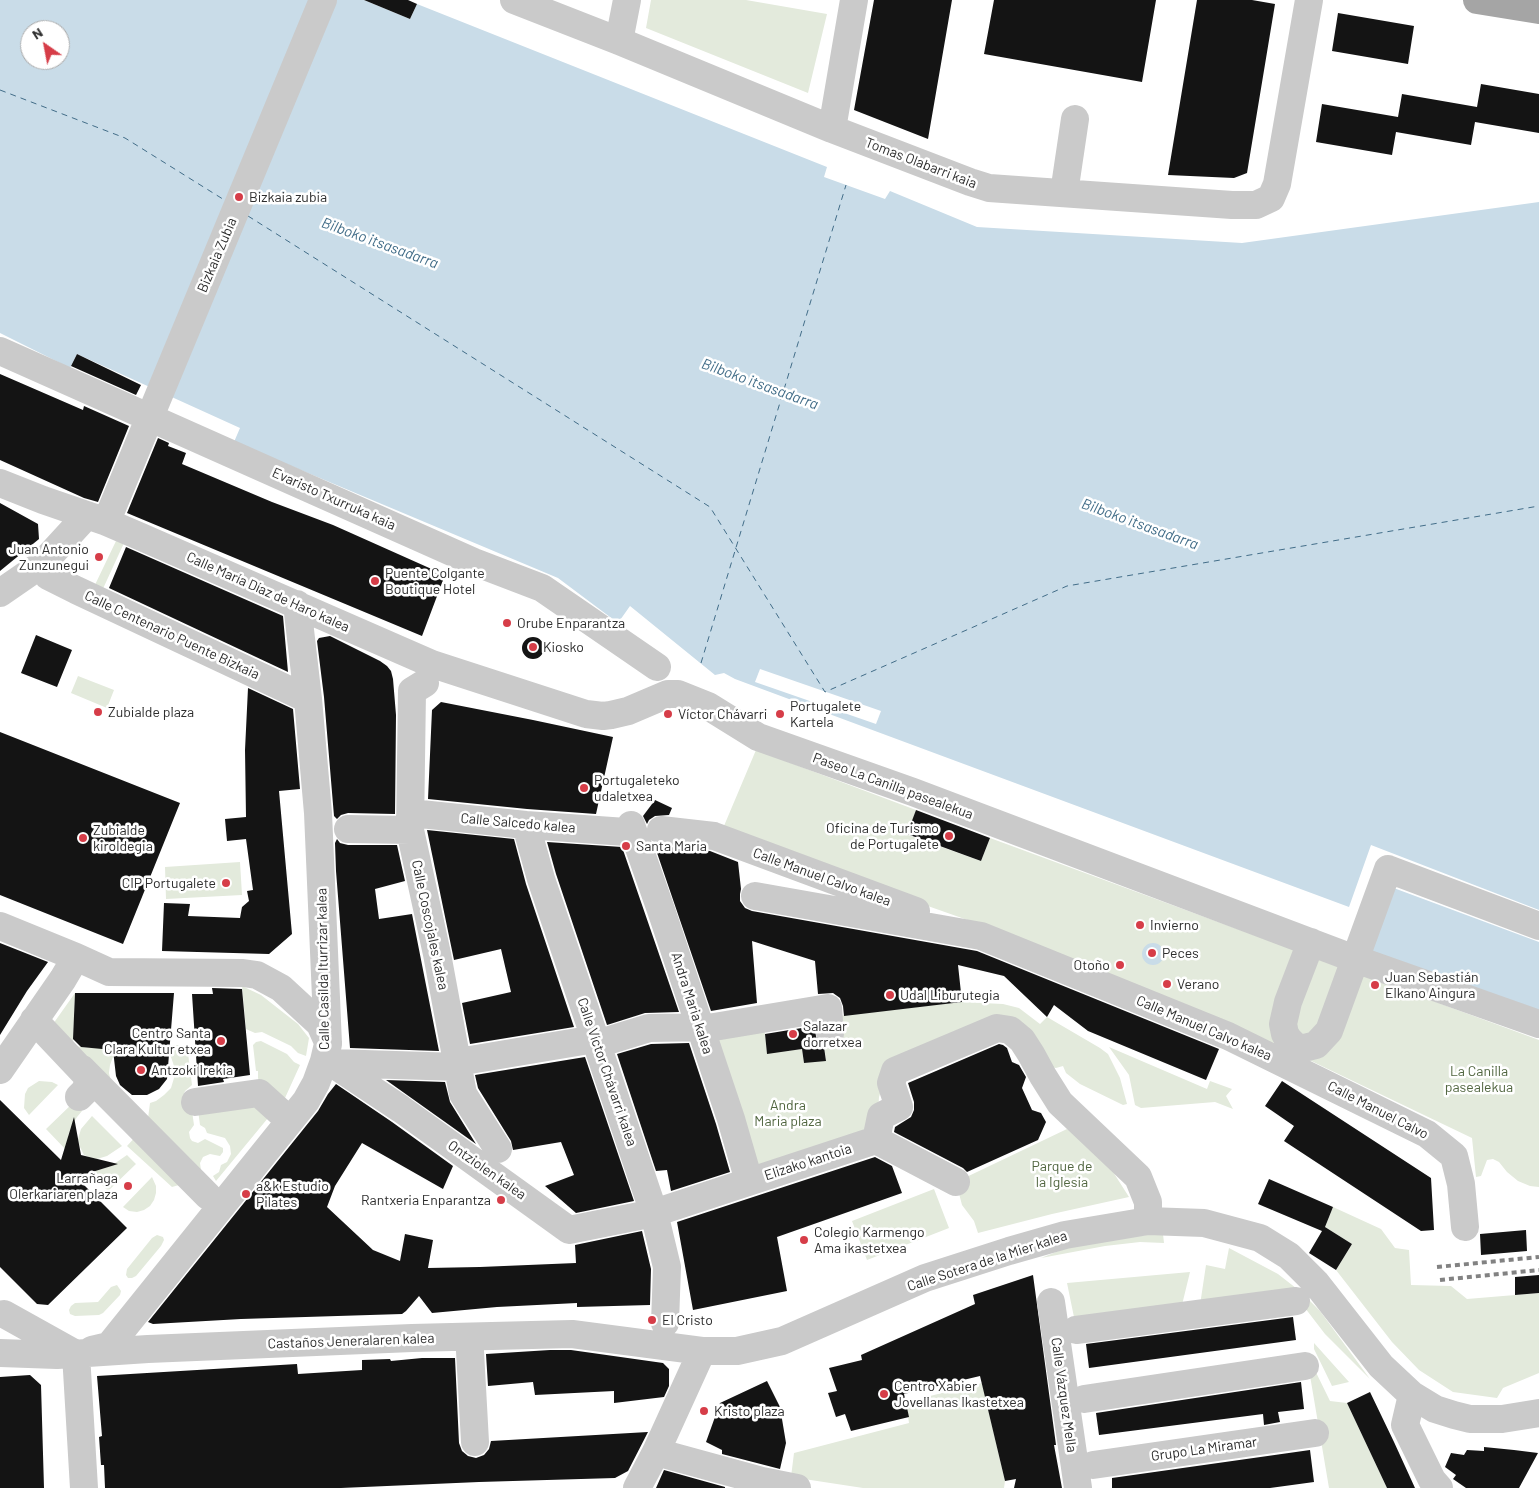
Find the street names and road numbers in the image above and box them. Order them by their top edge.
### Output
street label: Tomas Olabarri kaia [863,134,979,192]
street label: Bizkaia Zubia [194,215,240,295]
street label: Evaristo Txurruka kaia [270,464,398,534]
street label: Calle María Díaz de Haro kalea [184,548,352,636]
street label: Calle Centenario Puente Bizkaia [82,587,262,683]
street label: Paseo La Canilla pasealekua [810,749,976,823]
street label: Calle Salcedo kalea [460,810,576,836]
street label: Calle Manuel Calvo kalea [751,844,893,910]
street label: Calle Coscojales kalea [408,858,452,992]
street label: Calle Casilda Iturrizar kalea [313,888,333,1050]
street label: Andra Maria kalea [668,950,716,1056]
street label: Calle Manuel Calvo kalea [1134,992,1274,1064]
street label: Calle Víctor Chávarri kalea [574,995,640,1149]
street label: Calle Manuel Calvo [1325,1077,1431,1143]
street label: Ontziolen kalea [445,1137,529,1203]
street label: Elizako kantoia [762,1140,854,1184]
street label: Calle Sotera de la Mier kalea [905,1227,1069,1295]
street label: Castaños Jeneralaren kalea [267,1330,435,1352]
street label: Calle Vázquez Mella [1048,1336,1080,1454]
street label: Grupo La Miramar [1150,1433,1258,1465]

